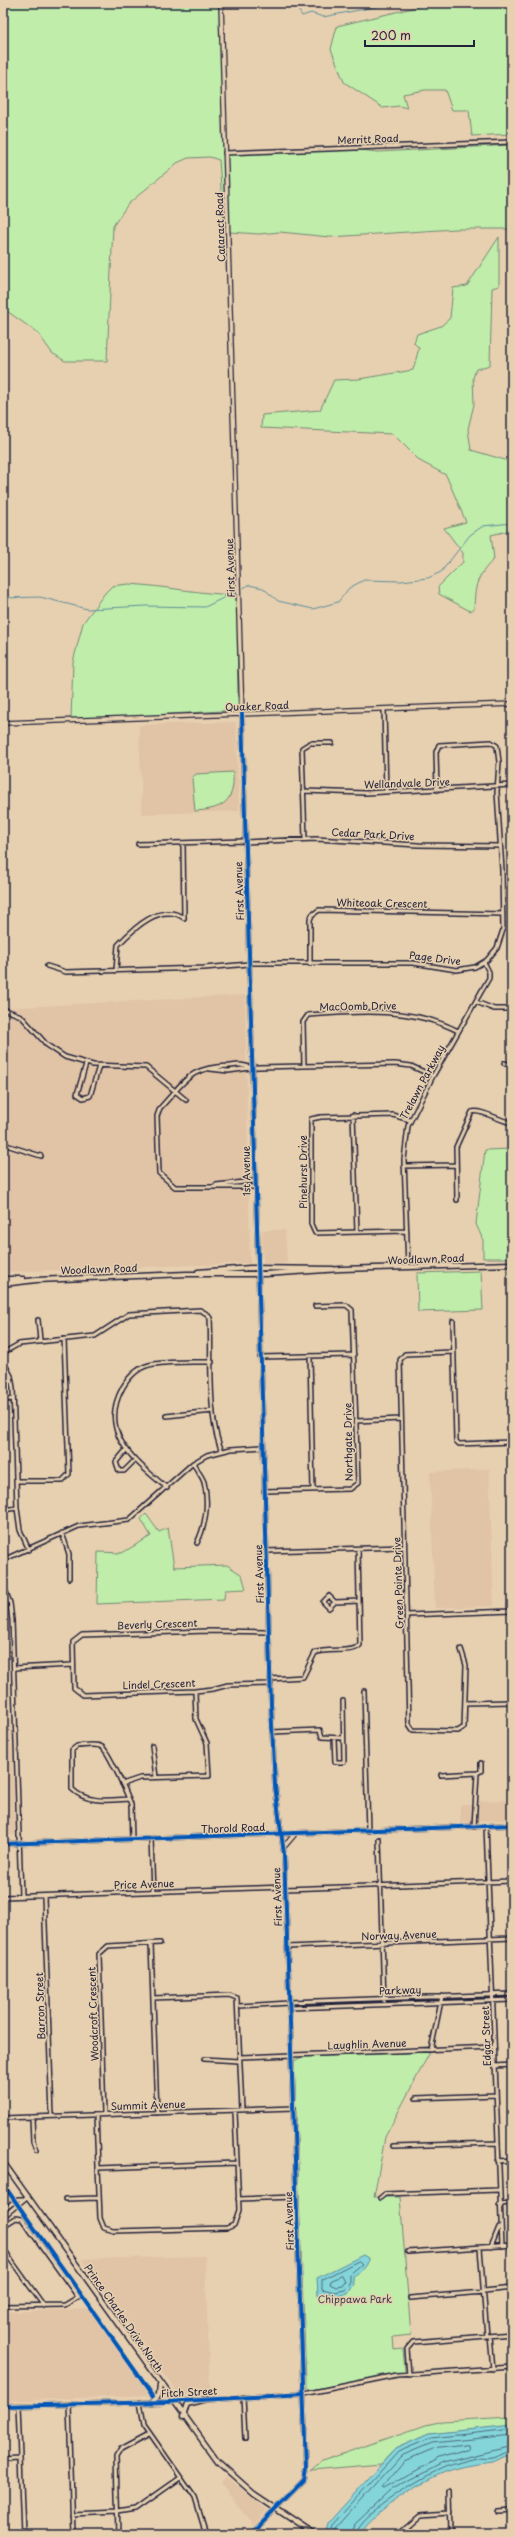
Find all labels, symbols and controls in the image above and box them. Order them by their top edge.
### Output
scale bar [365,22,474,48]
text: 200 m [371,26,411,44]
street label: Merritt Road [337,130,399,147]
street label: Cataract Road [211,192,228,262]
street label: First Avenue [221,538,238,598]
street label: Quaker Road [225,697,289,714]
street label: Wellandvale Drive [364,774,450,791]
street label: Cedar Park Drive [331,824,415,843]
street label: First Avenue [230,861,247,921]
street label: Whiteoak Crescent [337,894,428,911]
street label: Page Drive [408,947,462,968]
street label: MacOomb Drive [319,997,397,1014]
street label: Trelawn Parkway [395,1042,449,1122]
street label: Pinehurst Drive [295,1135,310,1209]
street label: 1st Avenue [238,1145,253,1196]
street label: Woodlawn Road [387,1250,465,1267]
street label: Woodlawn Road [60,1260,138,1277]
street label: Northgate Drive [339,1403,356,1481]
street label: Green Pointe Drive [388,1537,407,1629]
street label: First Avenue [250,1544,267,1604]
street label: Beverly Crescent [116,1615,198,1632]
street label: Lindel Crescent [122,1675,196,1692]
street label: Thorold Road [201,1819,266,1836]
street label: First Avenue [268,1867,285,1927]
street label: Price Avenue [113,1875,175,1892]
street label: Norway Avenue [361,1926,438,1944]
street label: Woodcroft Crescent [83,1967,102,2061]
street label: Barron Street [31,1972,48,2040]
street label: Parkway [378,1981,422,1999]
street label: Edgar Street [477,2006,494,2066]
street label: Laughlin Avenue [327,2035,407,2052]
street label: Summit Avenue [110,2096,186,2113]
street label: First Avenue [280,2191,297,2251]
street label: Prince Charles Drive North [81,2261,168,2375]
park label: Chippawa Park [318,2291,392,2306]
street label: Fitch Street [160,2383,217,2400]

